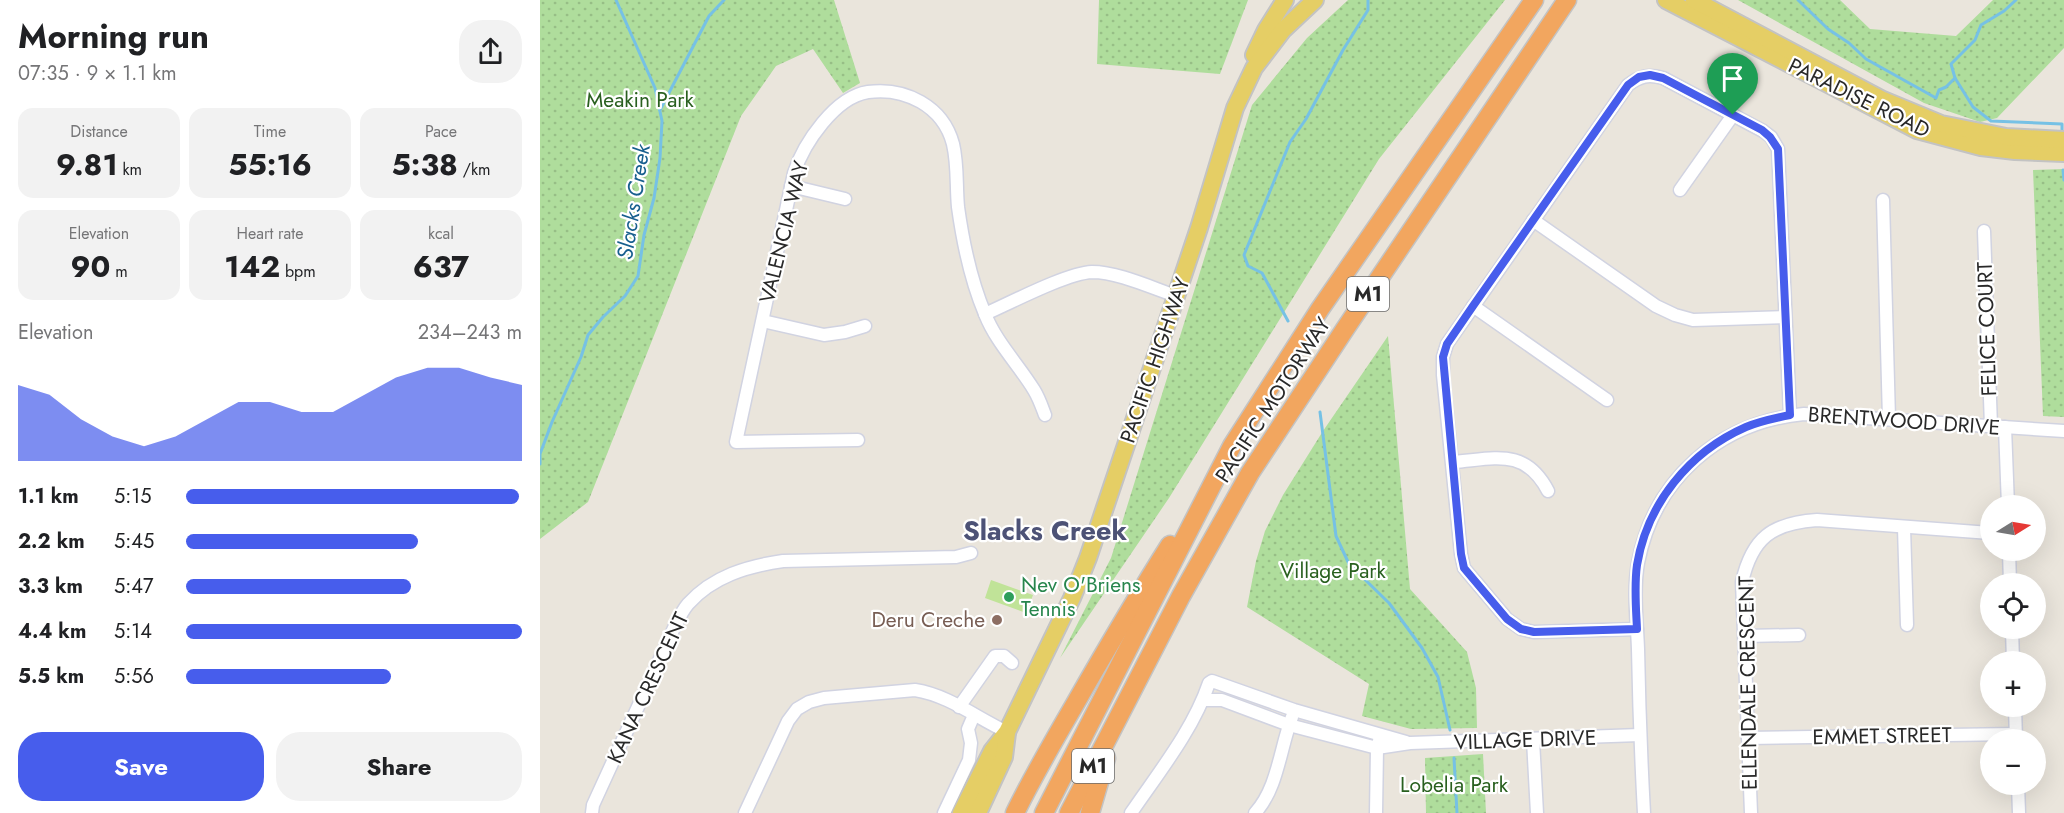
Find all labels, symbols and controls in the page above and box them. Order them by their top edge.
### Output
text: Morning run [18,13,209,60]
button: share [459,20,522,83]
street label: PARADISE ROAD [1783,51,1935,145]
pin [1707,53,1758,115]
text: 07:35 · 9 × 1.1 km [18,59,177,88]
icon: arrive [1716,62,1749,95]
park label: Meakin Park [586,85,694,115]
text: Distance [70,120,128,143]
text: Time [254,120,286,143]
text: Pace [425,120,457,143]
water label: Slacks Creek [608,140,658,262]
text: 9.81 [56,143,118,186]
text: 55:16 [228,143,312,186]
text: 5:38 [391,143,458,186]
text: km [118,158,142,181]
text: /km [458,158,491,181]
street label: VALENCIA WAY [752,158,816,306]
text: Elevation [69,222,129,245]
text: Heart rate [237,222,303,245]
text: kcal [428,222,454,245]
text: 90 [70,245,110,288]
text: 142 [224,245,280,288]
text: 637 [413,245,469,288]
text: m [110,260,128,283]
text: bpm [280,260,316,283]
street label: FELICE COURT [1970,261,2004,397]
street label: PACIFIC HIGHWAY [1113,273,1197,447]
road number: M1 [1347,277,1389,311]
street label: PACIFIC MOTORWAY [1208,311,1338,489]
text: Elevation [18,318,93,347]
text: 234–243 m [418,318,522,347]
street label: BRENTWOOD DRIVE [1807,399,2001,443]
text: 1.1 km [18,482,79,511]
text: 5:15 [114,482,152,511]
north arrow [1980,495,2046,561]
map controls [1980,495,2046,795]
district label: Slacks Creek [963,511,1128,550]
text: 2.2 km [18,527,85,556]
text: 5:45 [114,527,154,556]
park label: Village Park [1280,556,1387,586]
place label: Nev O'Briens Tennis [1021,570,1141,624]
text: 3.3 km [18,572,83,601]
text: 5:47 [114,572,153,601]
button: locate [1980,573,2046,639]
street label: ELLENDALE CRESCENT [1731,575,1765,790]
marker: Nev O'Briens Tennis [1002,590,1016,604]
place label: Deru Creche [871,605,985,635]
street label: KANA CRESCENT [600,607,696,768]
marker: Deru Creche [990,613,1004,627]
text: 4.4 km [18,617,86,646]
text: 5:14 [114,617,152,646]
button: + [1980,651,2046,717]
text: 5.5 km [18,662,84,691]
text: 5:56 [114,662,154,691]
street label: EMMET STREET [1812,720,1952,752]
street label: VILLAGE DRIVE [1453,723,1597,757]
button: − [1980,729,2046,795]
button: Save [18,732,264,801]
button: Share [276,732,522,801]
road number: M1 [1072,749,1114,783]
park label: Lobelia Park [1400,770,1509,800]

